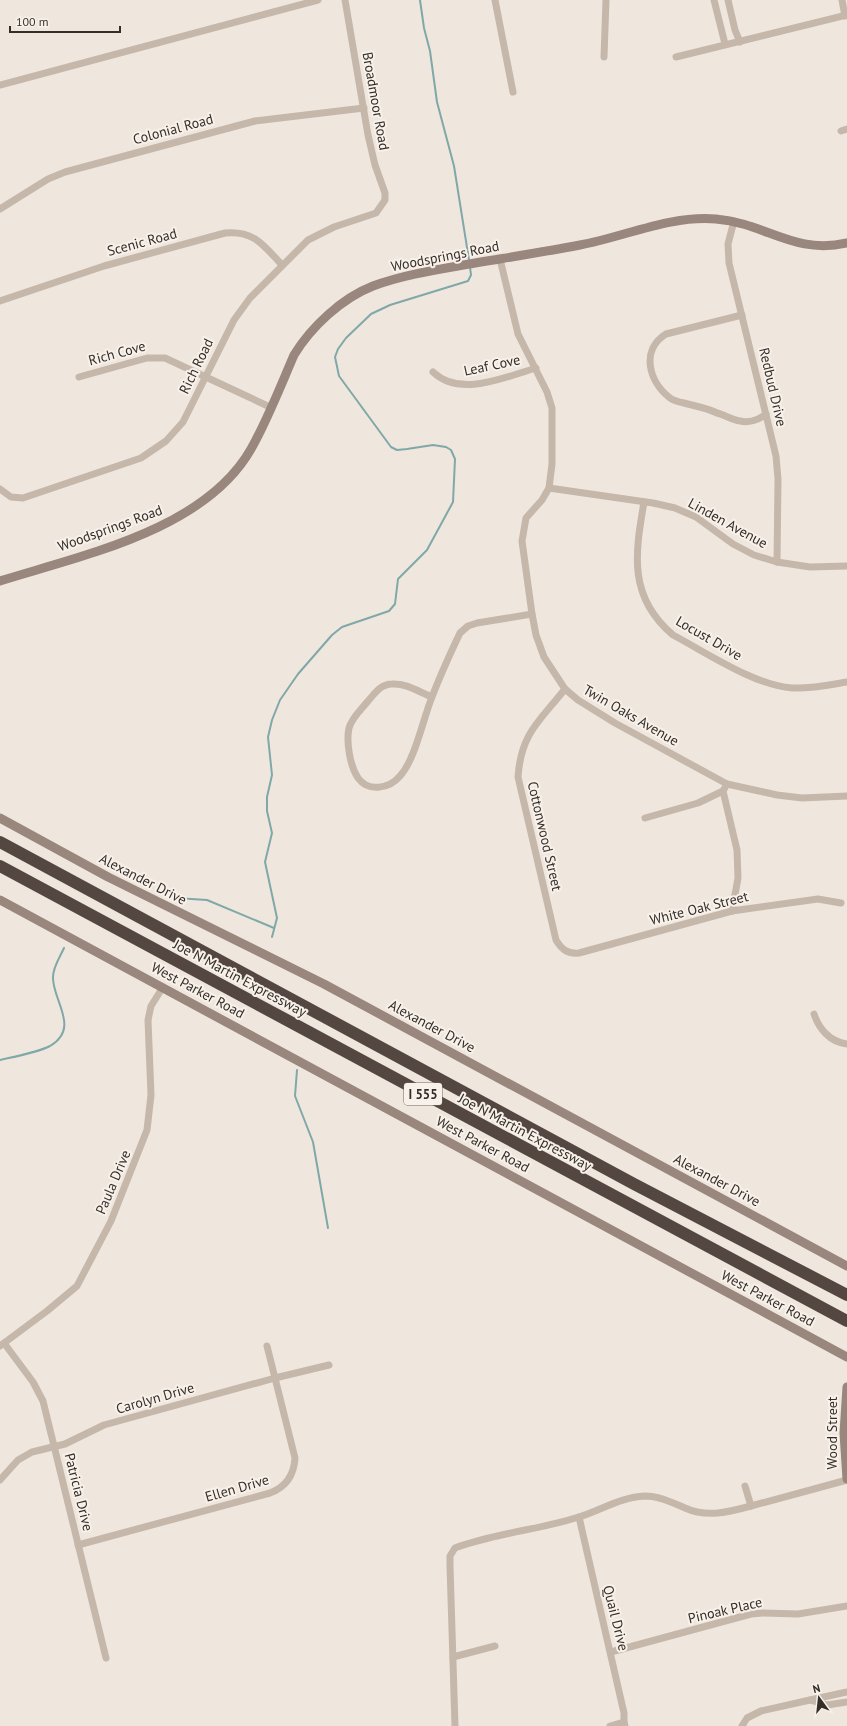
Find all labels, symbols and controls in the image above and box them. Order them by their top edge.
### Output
scale bar [10,8,120,34]
text: 100 m [16,14,49,29]
street label: Broadmoor Road [359,50,393,152]
street label: Colonial Road [131,110,215,148]
street label: Scenic Road [105,224,179,260]
street label: Woodsprings Road [389,237,501,275]
street label: Rich Road [175,335,217,397]
street label: Rich Cove [86,337,148,369]
street label: Redbud Drive [755,346,791,428]
street label: Leaf Cove [462,350,522,380]
street label: Linden Avenue [685,494,771,552]
street label: Woodsprings Road [55,501,165,555]
street label: Locust Drive [673,612,745,664]
street label: Twin Oaks Avenue [580,680,682,750]
street label: Cottonwood Street [524,780,566,893]
street label: Alexander Drive [96,849,190,909]
street label: White Oak Street [648,887,750,929]
street label: Joe N Martin Expressway [169,935,310,1021]
street label: West Parker Road [148,958,248,1022]
street label: Alexander Drive [386,996,478,1056]
road number: I 555 [404,1083,442,1105]
street label: Joe N Martin Expressway [454,1089,595,1175]
street label: West Parker Road [433,1112,533,1176]
street label: Paula Drive [91,1147,135,1217]
street label: Alexander Drive [671,1150,763,1210]
street label: West Parker Road [718,1266,818,1330]
street label: Carolyn Drive [114,1378,196,1418]
street label: Wood Street [823,1396,841,1470]
street label: Patricia Drive [61,1451,97,1533]
street label: Ellen Drive [203,1470,271,1506]
street label: Quail Drive [599,1583,633,1653]
street label: Pinoak Place [686,1593,764,1627]
north arrow [799,1678,839,1718]
text: N [811,1681,822,1696]

